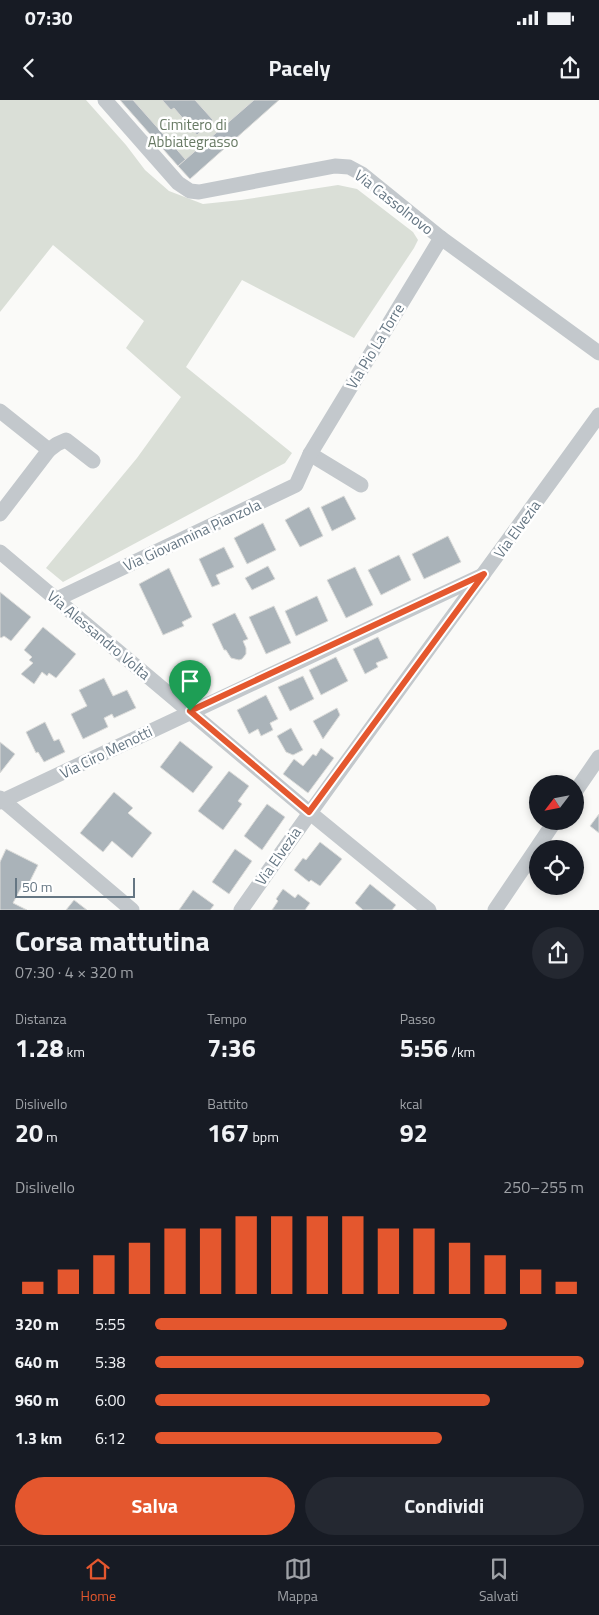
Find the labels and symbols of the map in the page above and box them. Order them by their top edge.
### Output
park label: Cimitero di Abbiategrasso [148,113,238,153]
street label: Via Cassolnovo [350,164,438,240]
street label: Via Pio La Torre [340,299,410,393]
street label: Via Giovannina Pianzola [119,493,265,577]
street label: Via Elvezia [488,495,546,563]
street label: Via Alessandro Volta [42,585,156,686]
pin [169,660,211,711]
street label: Via Ciro Menotti [56,720,156,784]
north arrow [529,775,584,830]
street label: Via Elvezia [249,822,307,890]
scale bar [15,875,135,898]

